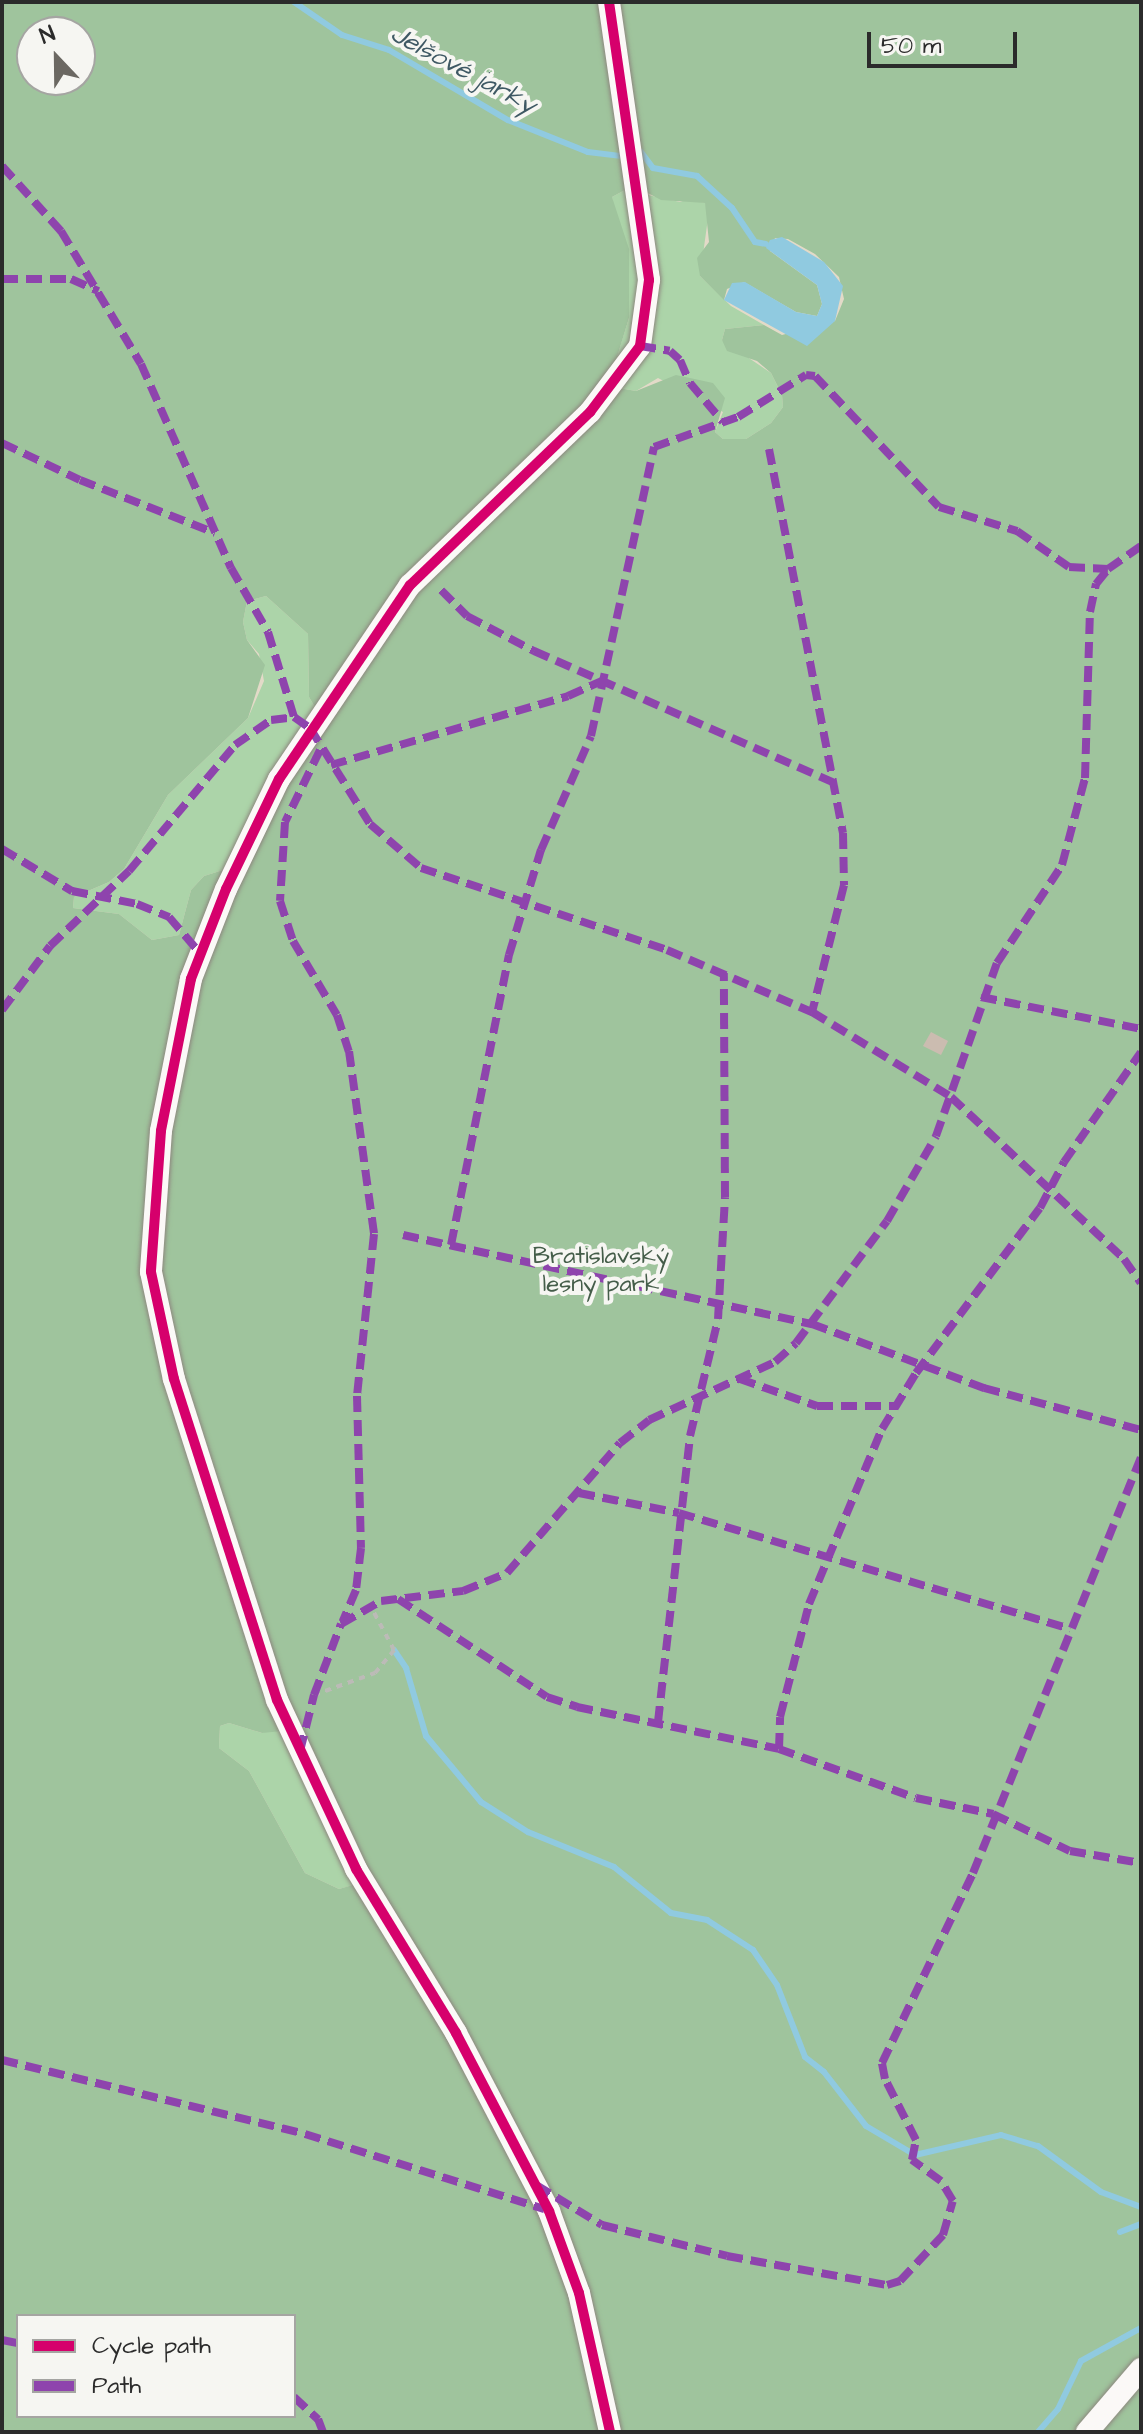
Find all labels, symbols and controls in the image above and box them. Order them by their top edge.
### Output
north arrow [16,16,96,96]
scale bar [871,16,1021,66]
text: N [35,18,60,52]
water label: Jelšové jarky [385,19,541,121]
text: 50 m [881,29,941,63]
park label: Bratislavský lesný park [533,1243,669,1299]
legend [16,2314,296,2418]
text: Cycle path [92,2329,211,2363]
text: Path [92,2369,141,2403]

